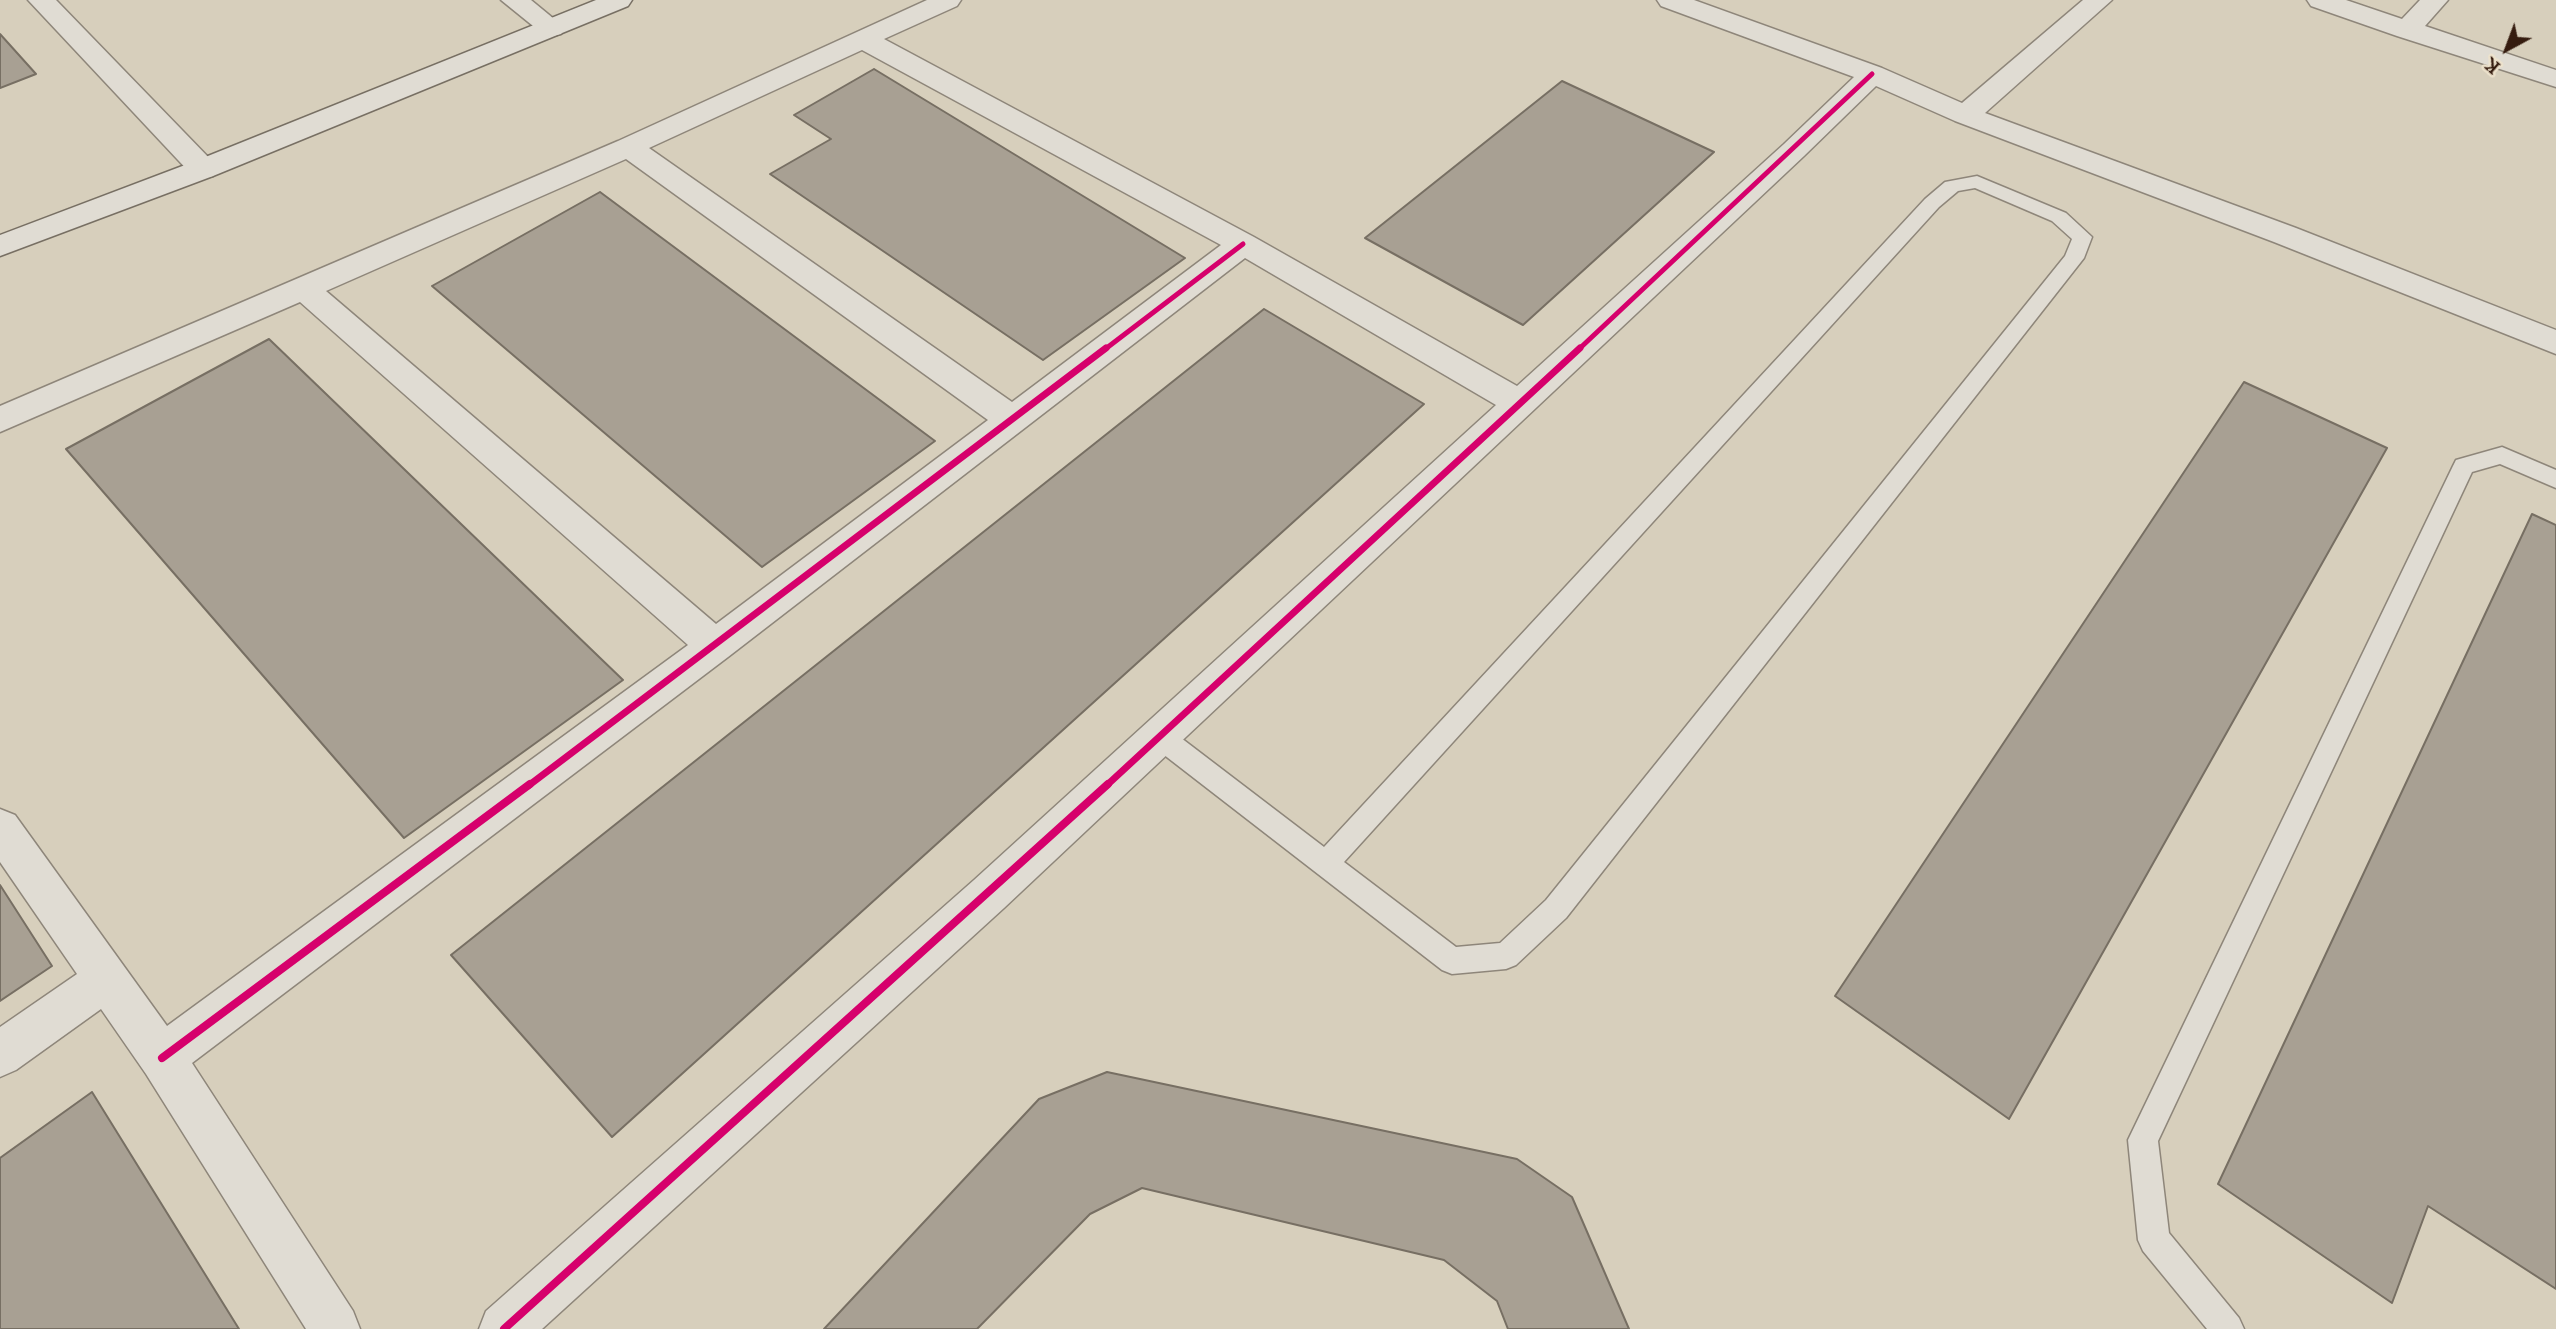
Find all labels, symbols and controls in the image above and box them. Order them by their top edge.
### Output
north arrow [2472,14,2542,84]
text: K [2480,51,2506,78]

